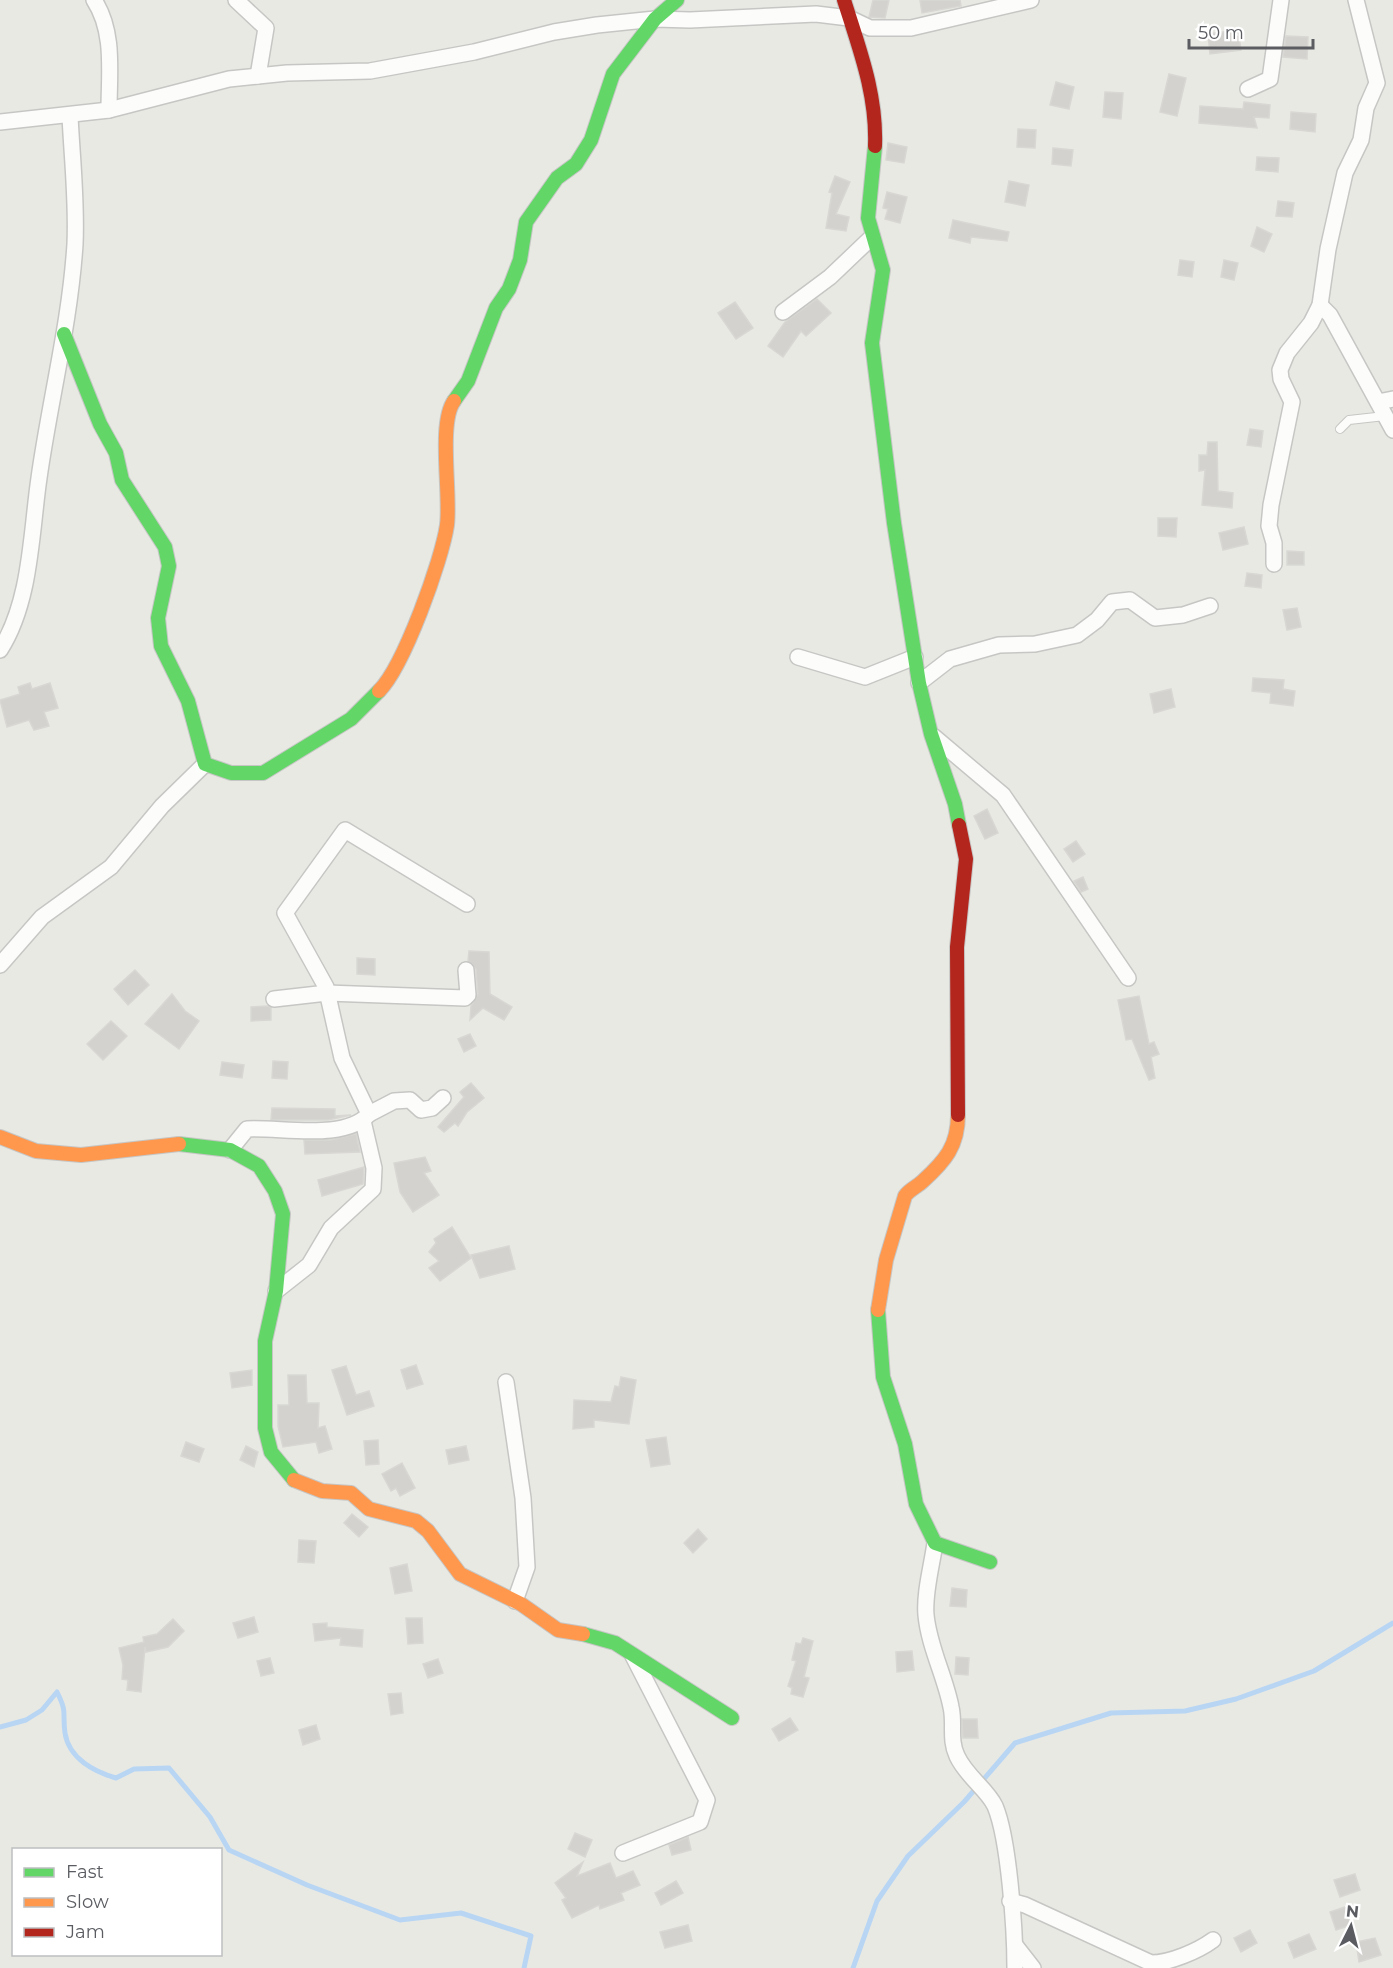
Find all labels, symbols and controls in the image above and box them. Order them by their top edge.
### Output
scale bar [1189,12,1314,50]
text: 50 m [1198,22,1244,44]
legend [12,1848,222,1956]
text: Fast [66,1861,104,1883]
text: Slow [66,1891,109,1913]
north arrow [1321,1896,1381,1956]
text: N [1345,1901,1360,1922]
text: Jam [65,1921,105,1943]

